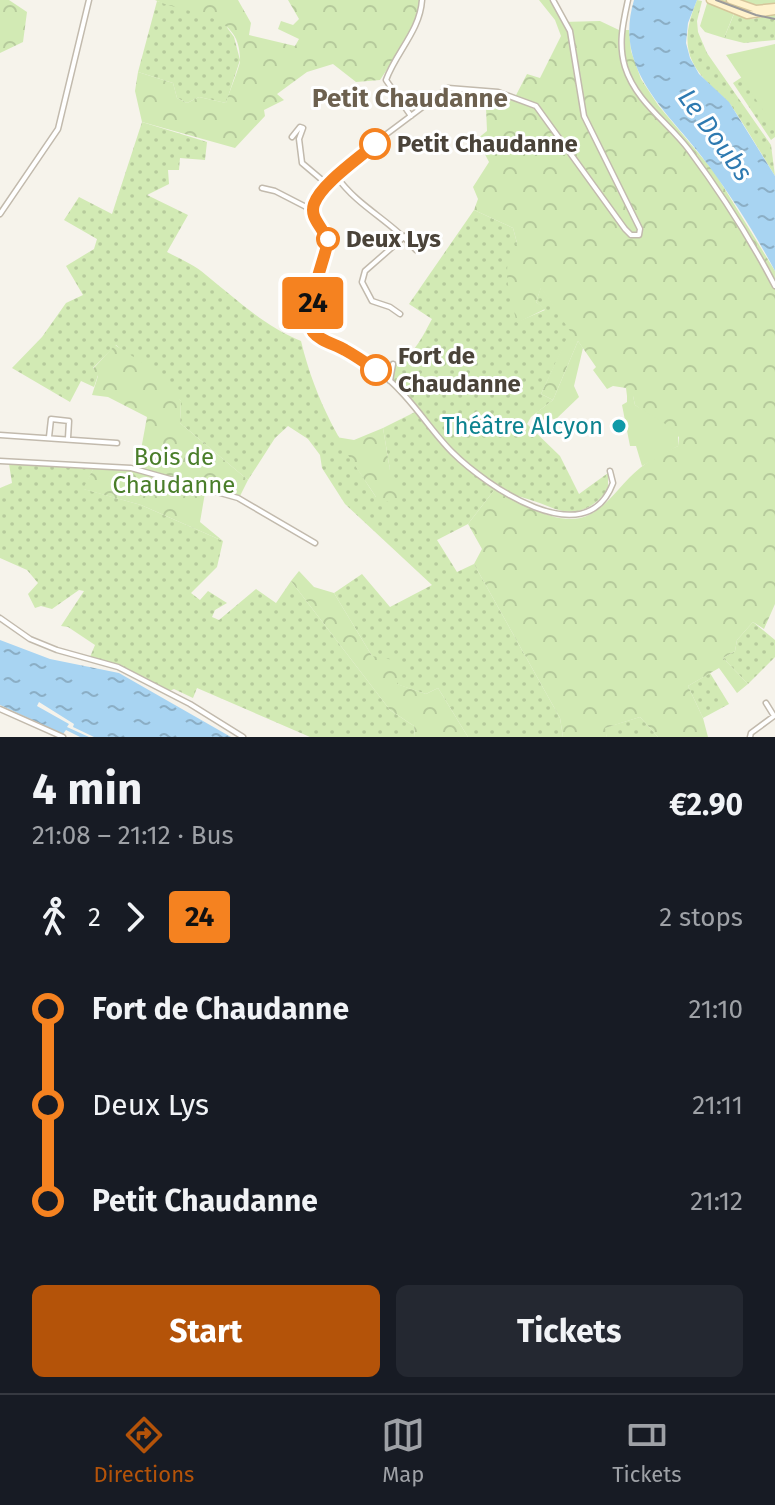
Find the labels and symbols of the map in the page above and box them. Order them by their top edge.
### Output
district label: Petit Chaudanne [312,83,508,114]
water label: Le Doubs [671,83,759,187]
marker: Petit Chaudanne [360,129,390,159]
place label: Petit Chaudanne [397,130,578,158]
place label: Deux Lys [346,225,441,253]
marker: Deux Lys [317,228,339,250]
line badge: 24 [277,277,349,329]
place label: Fort de Chaudanne [398,342,521,398]
marker: Fort de Chaudanne [361,355,391,385]
place label: Théâtre Alcyon [442,412,603,440]
marker: Théâtre Alcyon [610,417,628,435]
park label: Bois de Chaudanne [113,443,235,499]

